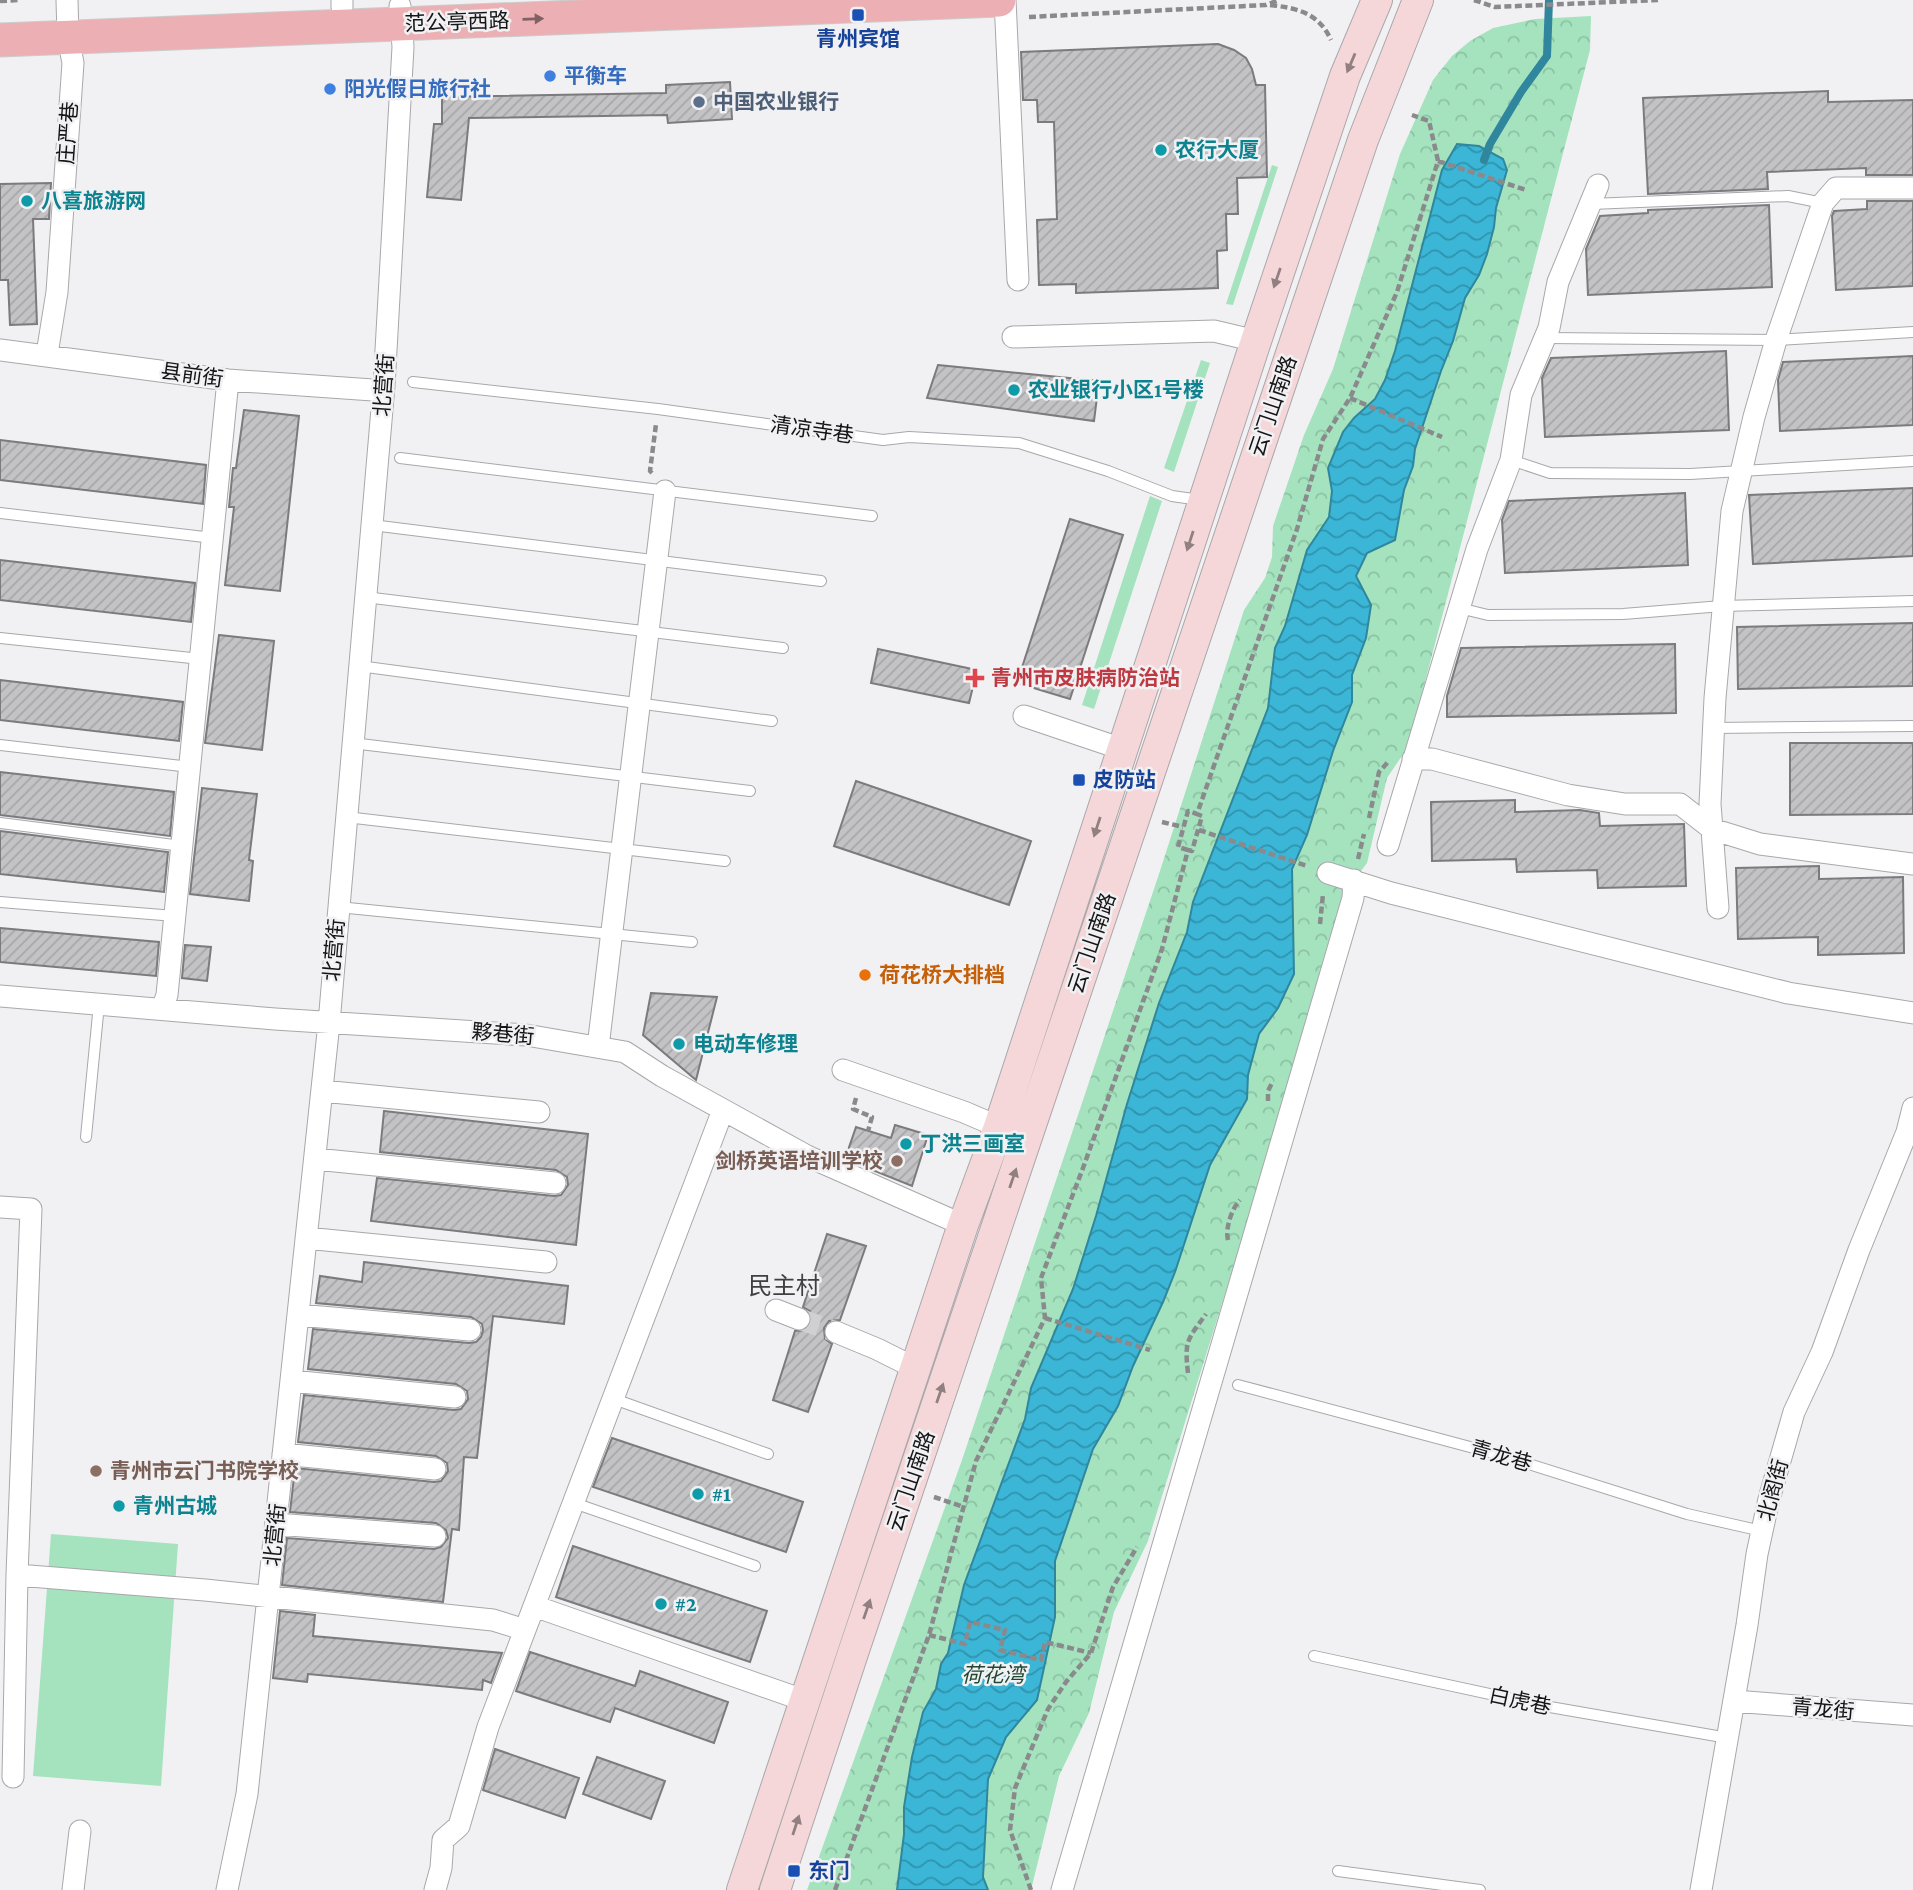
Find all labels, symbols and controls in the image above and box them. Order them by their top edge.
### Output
marker: 青州宾馆 [850,7,866,23]
street label: 范公亭西路 [404,8,510,36]
one-way arrow [523,13,545,24]
place label: 青州宾馆 [816,27,900,51]
one-way arrow [1345,53,1357,73]
place label: 平衡车 [564,64,627,88]
marker: 平衡车 [542,68,558,84]
place label: 阳光假日旅行社 [344,77,491,101]
marker: 阳光假日旅行社 [322,81,338,97]
place label: 中国农业银行 [713,90,839,114]
marker: 中国农业银行 [691,94,707,110]
street label: 庄严巷 [54,101,82,165]
place label: 农行大厦 [1175,138,1259,162]
marker: 农行大厦 [1153,142,1169,158]
place label: 八喜旅游网 [41,189,146,213]
marker: 八喜旅游网 [19,193,35,209]
one-way arrow [1271,268,1282,289]
street label: 云门山南路 [1245,352,1301,460]
street label: 北营街 [370,353,398,417]
street label: 县前街 [159,359,225,391]
place label: 农业银行小区1号楼 [1028,378,1204,402]
marker: 农业银行小区1号楼 [1006,382,1022,398]
street label: 清凉寺巷 [769,412,855,448]
one-way arrow [1184,530,1195,551]
place label: 青州市皮肤病防治站 [991,666,1180,690]
marker: 青州市皮肤病防治站 [965,668,985,688]
place label: 皮防站 [1093,768,1156,792]
marker: 皮防站 [1071,772,1087,788]
one-way arrow [1091,816,1102,837]
street label: 云门山南路 [1064,889,1120,997]
street label: 北营街 [319,918,349,982]
place label: 荷花桥大排档 [879,963,1005,987]
marker: 荷花桥大排档 [857,967,873,983]
street label: 夥巷街 [471,1019,535,1049]
place label: 电动车修理 [693,1032,798,1056]
marker: 电动车修理 [671,1036,687,1052]
place label: 丁洪三画室 [920,1132,1025,1156]
marker: 丁洪三画室 [898,1136,914,1152]
place label: 剑桥英语培训学校 [715,1149,883,1173]
marker: 剑桥英语培训学校 [889,1153,905,1169]
one-way arrow [1008,1167,1019,1188]
district label: 民主村 [748,1272,820,1299]
one-way arrow [935,1383,946,1404]
street label: 云门山南路 [883,1427,939,1535]
street label: 青龙巷 [1467,1436,1535,1476]
street label: 北阁街 [1753,1456,1793,1524]
place label: 青州市云门书院学校 [110,1459,299,1483]
marker: 青州市云门书院学校 [88,1463,104,1479]
place label: #1 [712,1482,731,1506]
marker: #1 [690,1486,706,1502]
place label: 青州古城 [133,1494,217,1518]
marker: 青州古城 [111,1498,127,1514]
street label: 北营街 [260,1502,290,1568]
place label: #2 [675,1592,697,1616]
marker: #2 [653,1596,669,1612]
one-way arrow [862,1598,873,1619]
park label: 荷花湾 [962,1663,1027,1687]
street label: 白虎巷 [1487,1683,1553,1719]
street label: 青龙街 [1791,1694,1855,1724]
one-way arrow [792,1815,802,1836]
place label: 东门 [808,1859,850,1883]
marker: 东门 [786,1863,802,1879]

